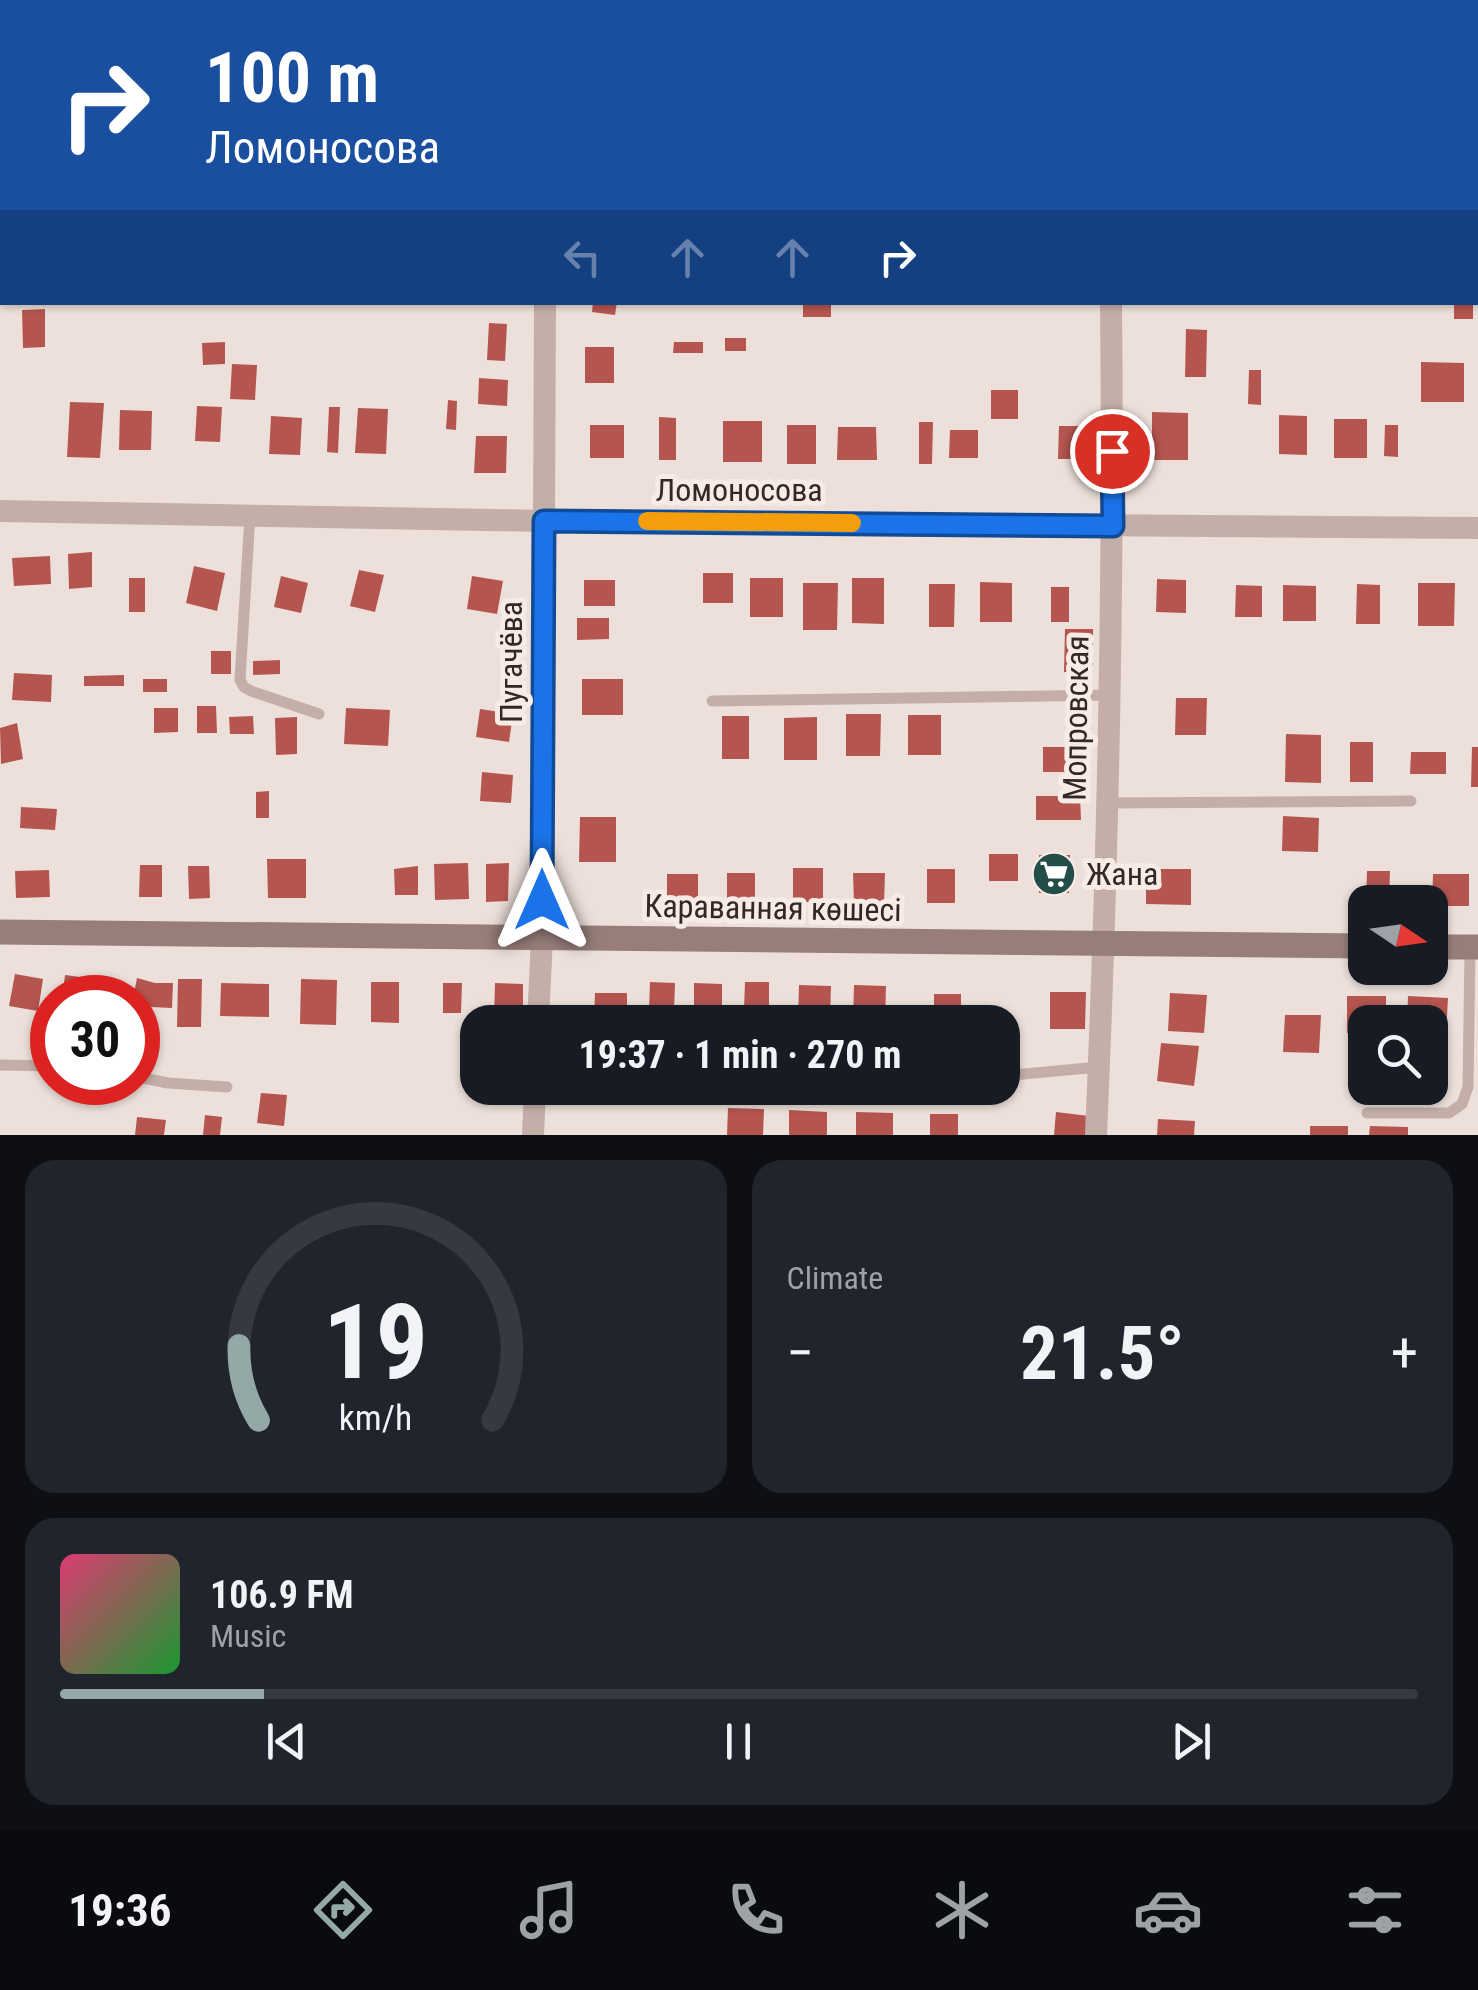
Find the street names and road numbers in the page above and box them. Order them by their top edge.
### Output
street label: Ломоносова [655,471,823,509]
street label: Пугачёва [492,601,530,723]
street label: Мопровская [1056,635,1096,801]
street label: Караванная көшесі [644,887,902,929]

